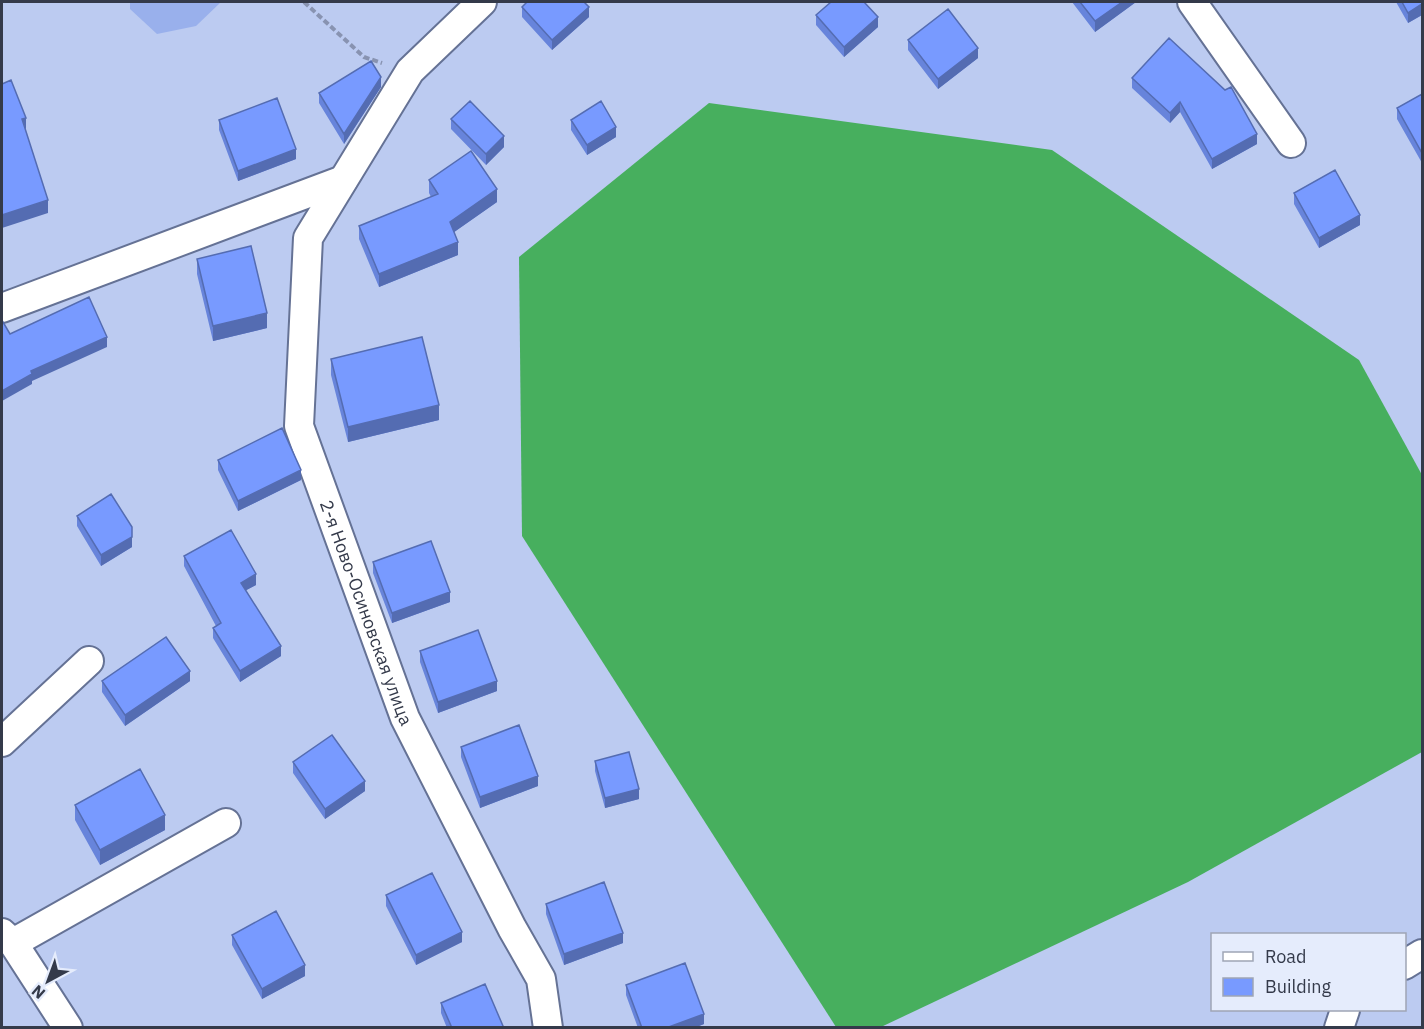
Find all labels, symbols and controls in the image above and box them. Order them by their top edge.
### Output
street label: 2-я Ново-Осиновская улица [315,497,418,729]
legend [1211,933,1406,1011]
text: Road [1265,945,1306,968]
north arrow [18,951,78,1011]
text: Building [1265,975,1332,998]
text: N [27,981,49,1004]

